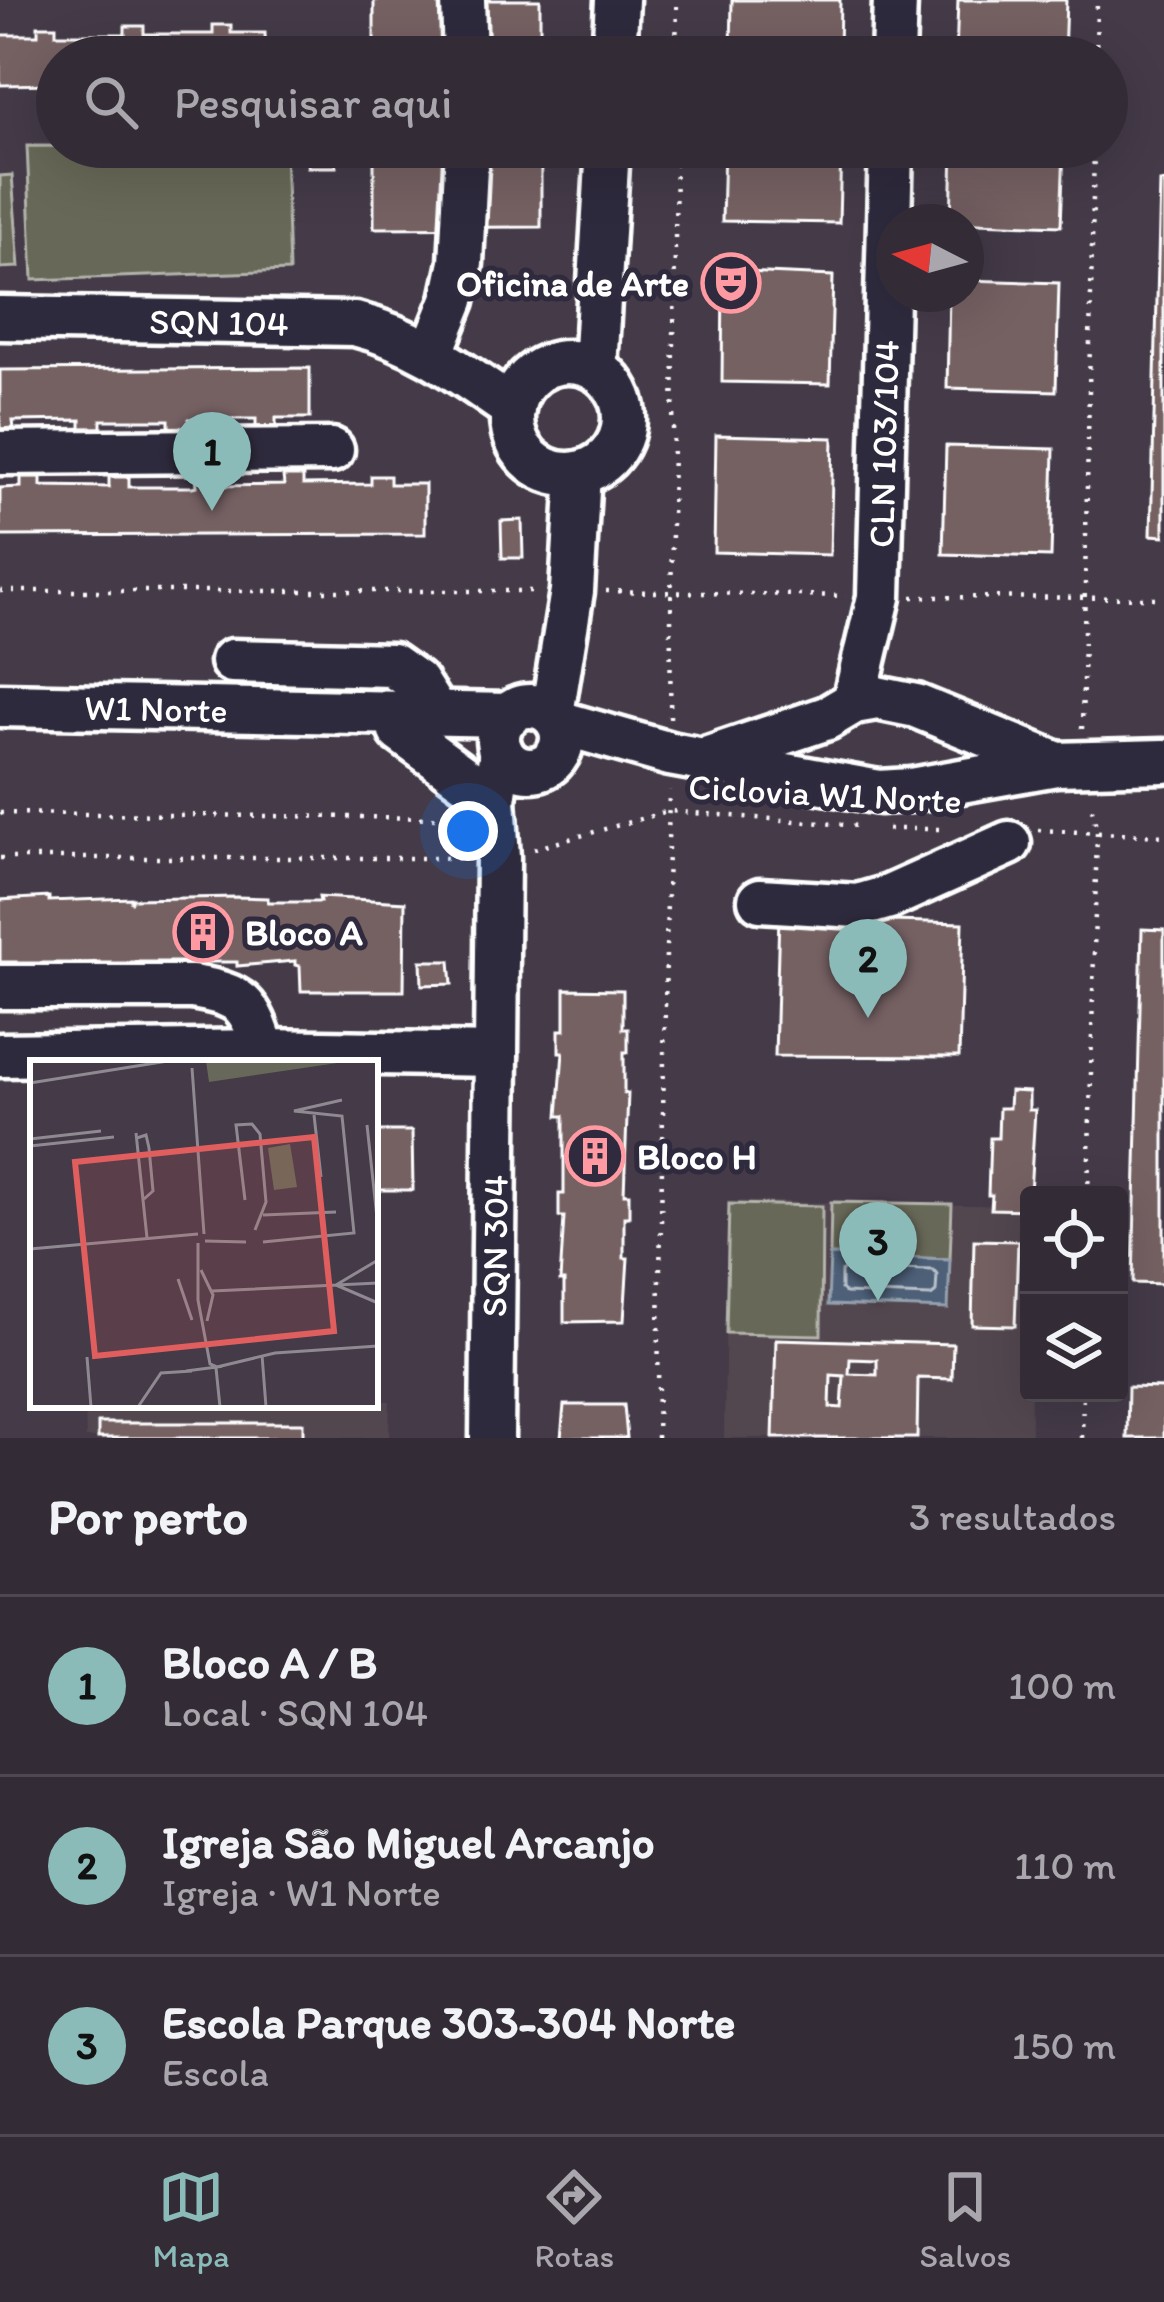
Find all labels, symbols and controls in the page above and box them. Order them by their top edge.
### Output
search box [36,36,1128,168]
icon: search [78,69,144,135]
text: Pesquisar aqui [174,75,452,129]
north arrow [876,204,984,312]
theatre icon: Oficina de Arte [700,252,762,314]
place label: Oficina de Arte [456,262,689,305]
street label: SQN 104 [149,300,289,345]
street label: CLN 103/104 [859,339,908,549]
pin: 1 [173,412,251,511]
street label: W1 Norte [84,686,228,731]
street label: Ciclovia W1 Norte [687,765,963,822]
your location [438,801,498,861]
building icon: Bloco A [172,901,234,963]
place label: Bloco A [245,911,364,954]
pin: 2 [829,919,907,1018]
inset map [30,1060,378,1408]
building icon: Bloco H [564,1125,626,1187]
place label: Bloco H [637,1135,757,1178]
street label: SQN 304 [472,1175,517,1317]
map controls [1020,1186,1128,1402]
button: locate [1020,1186,1128,1294]
pin: 3 [839,1202,917,1301]
button: layers [1020,1294,1128,1402]
text: Por perto [48,1486,248,1547]
text: 3 resultados [909,1493,1116,1540]
text: Bloco A / B [162,1635,377,1689]
text: 1 [78,1662,96,1709]
text: 100 m [1008,1662,1116,1709]
text: Local · SQN 104 [162,1689,428,1736]
text: Igreja São Miguel Arcanjo [162,1815,655,1869]
text: 2 [77,1842,97,1889]
text: 110 m [1014,1842,1116,1889]
text: Igreja · W1 Norte [162,1869,441,1916]
text: Escola Parque 303-304 Norte [162,1995,735,2049]
text: 3 [76,2022,98,2069]
text: 150 m [1012,2022,1116,2069]
text: Escola [162,2049,269,2096]
tab: Mapa [153,2164,229,2275]
tab: Rotas [535,2164,614,2275]
tab: Salvos [919,2164,1011,2275]

